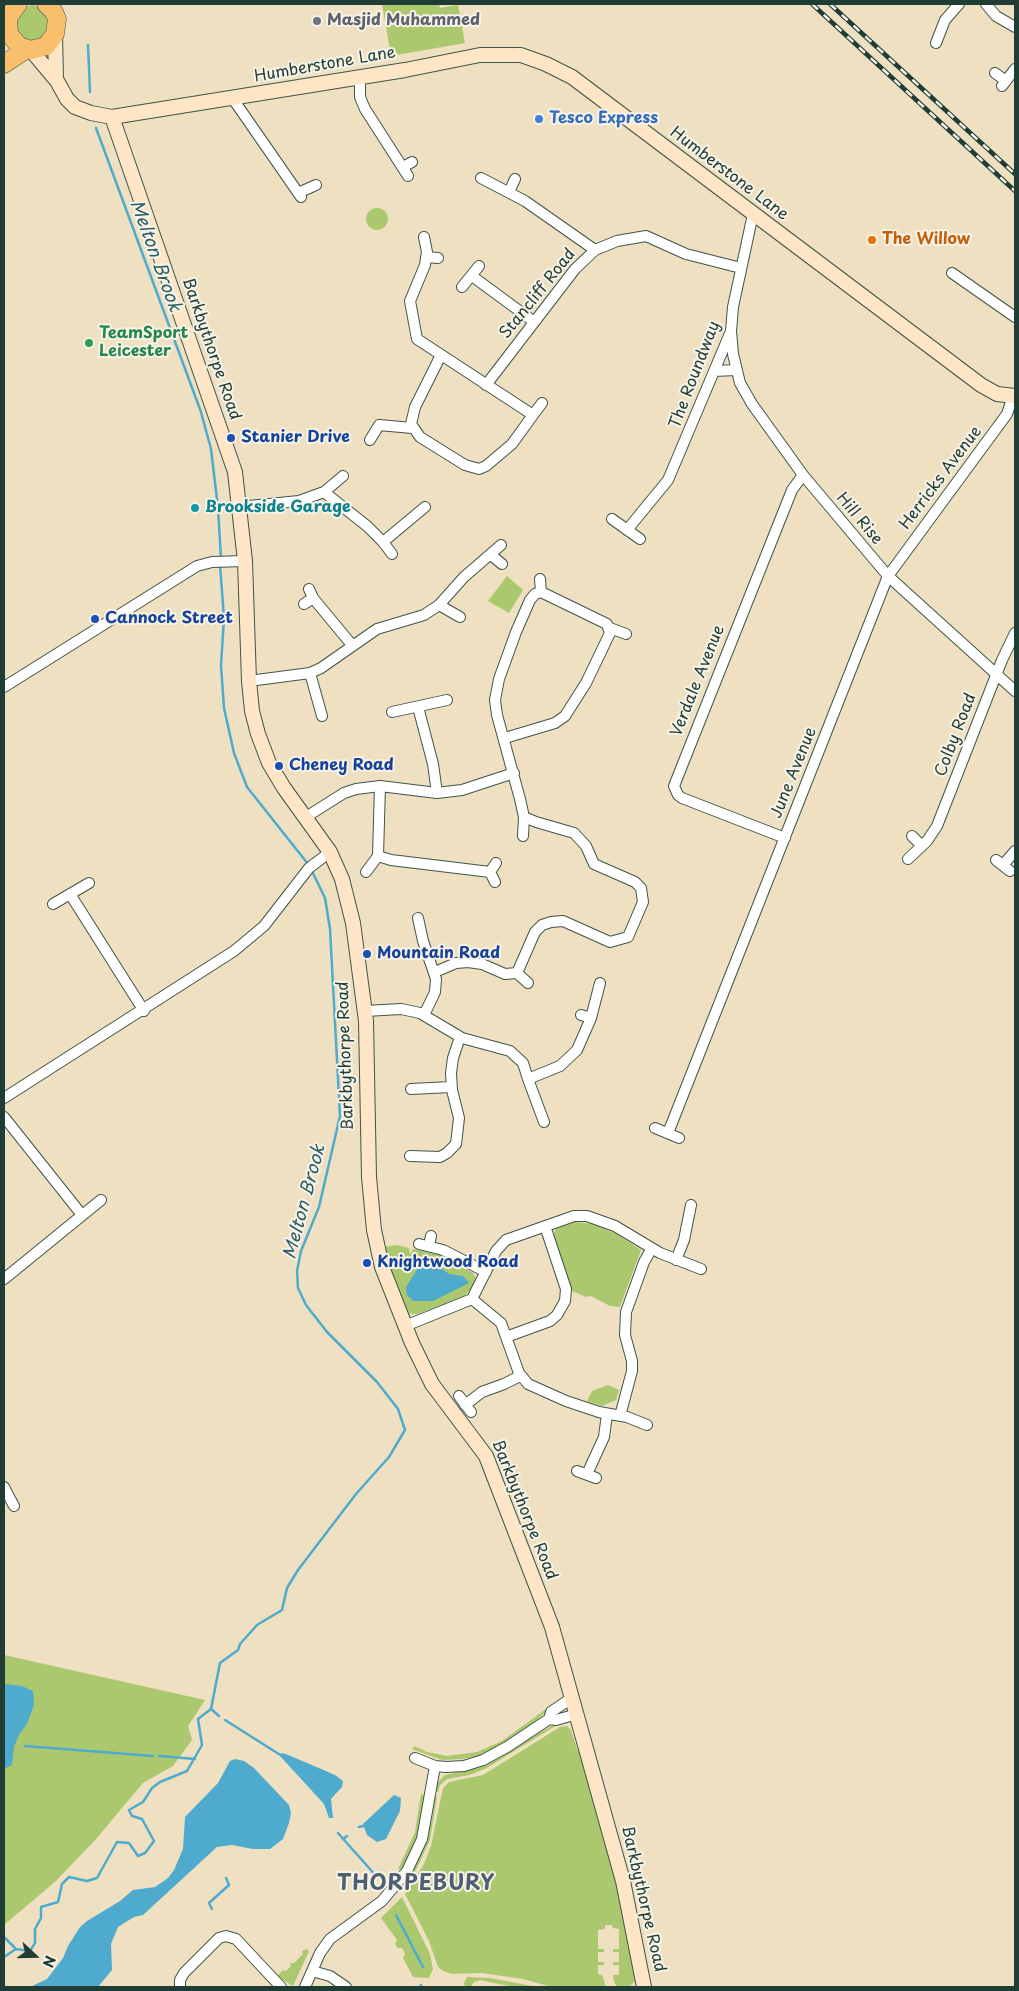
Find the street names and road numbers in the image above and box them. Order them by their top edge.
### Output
street label: Humberstone Lane [253,43,397,87]
street label: Humberstone Lane [666,123,792,225]
street label: Stancliff Road [496,245,580,343]
street label: Barkbythorpe Road [178,275,244,423]
street label: The Roundway [666,319,724,431]
street label: Herricks Avenue [896,423,986,533]
street label: Hill Rise [832,489,886,549]
street label: Verdale Avenue [667,623,729,739]
street label: Colby Road [931,691,981,779]
street label: June Avenue [767,725,821,821]
street label: Barkbythorpe Road [334,981,358,1131]
street label: Barkbythorpe Road [487,1437,561,1583]
street label: Barkbythorpe Road [617,1824,669,1974]

